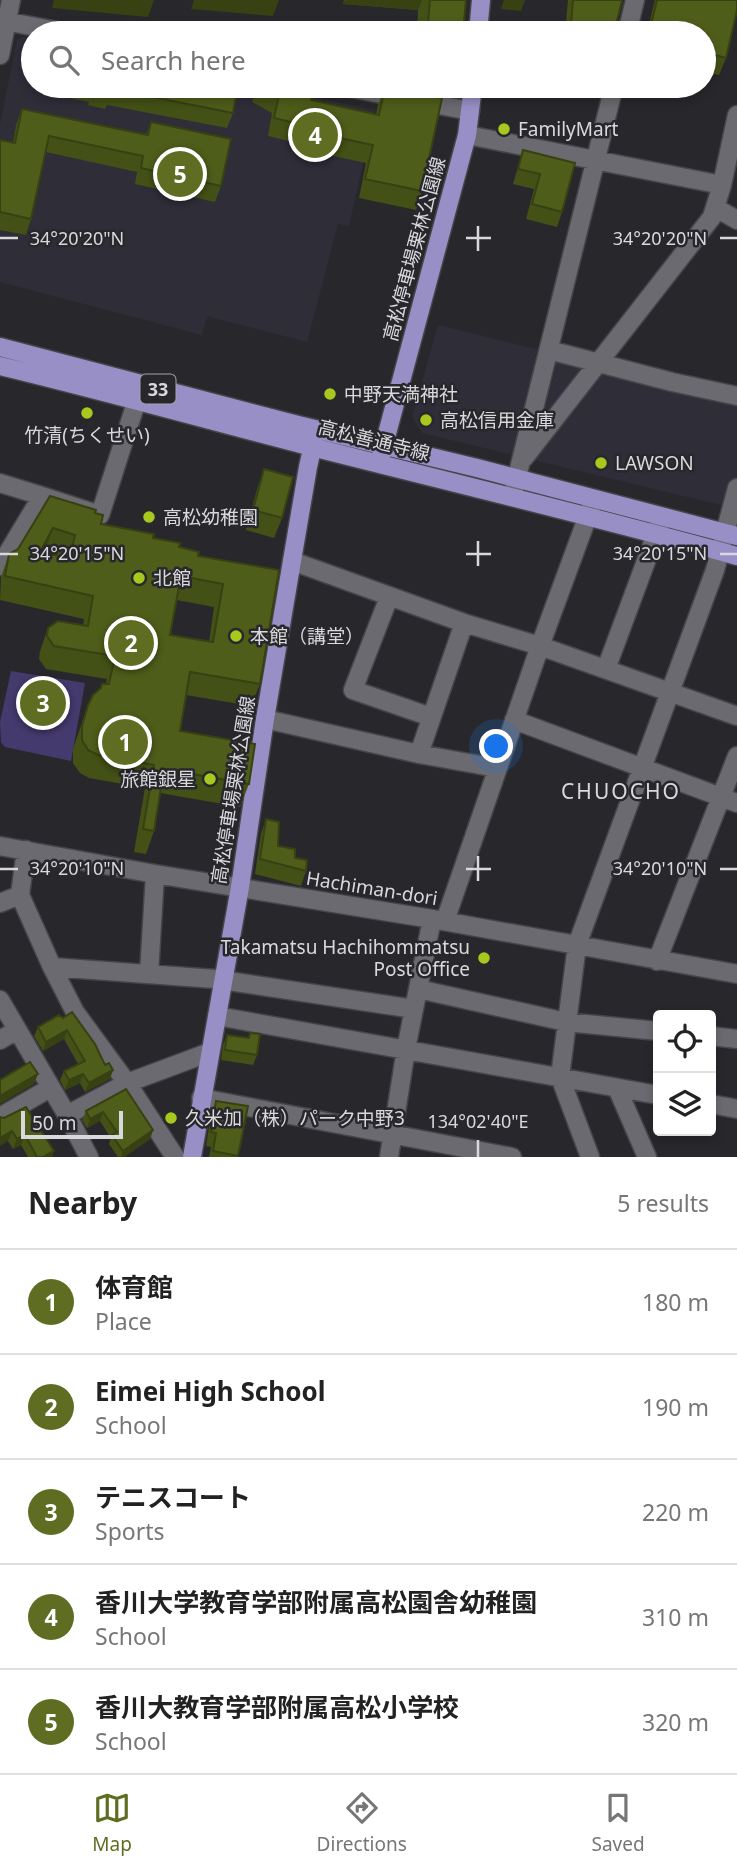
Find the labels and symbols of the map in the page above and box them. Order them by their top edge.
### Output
pin: 4 [292,109,338,161]
place label: FamilyMart [518,116,619,142]
marker: FamilyMart [496,121,512,137]
pin: 5 [157,148,203,200]
street label: 高松停車場栗林公園線 [377,154,451,344]
text: 34°20'20"N [30,226,124,250]
text: 34°20'20"N [613,226,707,250]
road number: 33 [140,374,176,404]
place label: 中野天満神社 [344,381,458,407]
marker: 中野天満神社 [322,386,338,402]
marker: 竹清(ちくせい) [79,405,95,421]
place label: 高松信用金庫 [440,407,554,433]
marker: 高松信用金庫 [418,412,434,428]
street label: 高松善通寺線 [316,414,432,466]
place label: 竹清(ちくせい) [24,422,150,448]
place label: LAWSON [615,450,694,476]
marker: LAWSON [593,455,609,471]
place label: 高松幼稚園 [163,504,258,530]
marker: 高松幼稚園 [141,509,157,525]
text: 34°20'15"N [30,541,124,565]
text: 34°20'15"N [613,541,707,565]
place label: 北館 [153,565,191,591]
marker: 北館 [131,570,147,586]
pin: 2 [108,617,154,669]
place label: 本館（講堂） [250,623,364,649]
marker: 本館（講堂） [228,628,244,644]
pin: 3 [20,677,66,729]
street label: 高松停車場栗林公園線 [205,694,261,886]
pin: 1 [102,716,148,768]
your location [479,729,513,763]
place label: 旅館銀星 [120,766,196,792]
marker: 旅館銀星 [202,771,218,787]
district label: CHUOCHO [561,777,681,805]
text: 34°20'10"N [30,856,124,880]
text: 34°20'10"N [613,856,707,880]
street label: Hachiman-dori [304,865,440,911]
place label: Takamatsu Hachihommatsu Post Office [221,934,470,982]
marker: Takamatsu Hachihommatsu Post Office [476,950,492,966]
place label: 久米加（株）パーク中野3 [185,1105,405,1131]
scale bar [21,1108,122,1140]
text: 134°02'40"E [427,1109,529,1133]
marker: 久米加（株）パーク中野3 [163,1110,179,1126]

